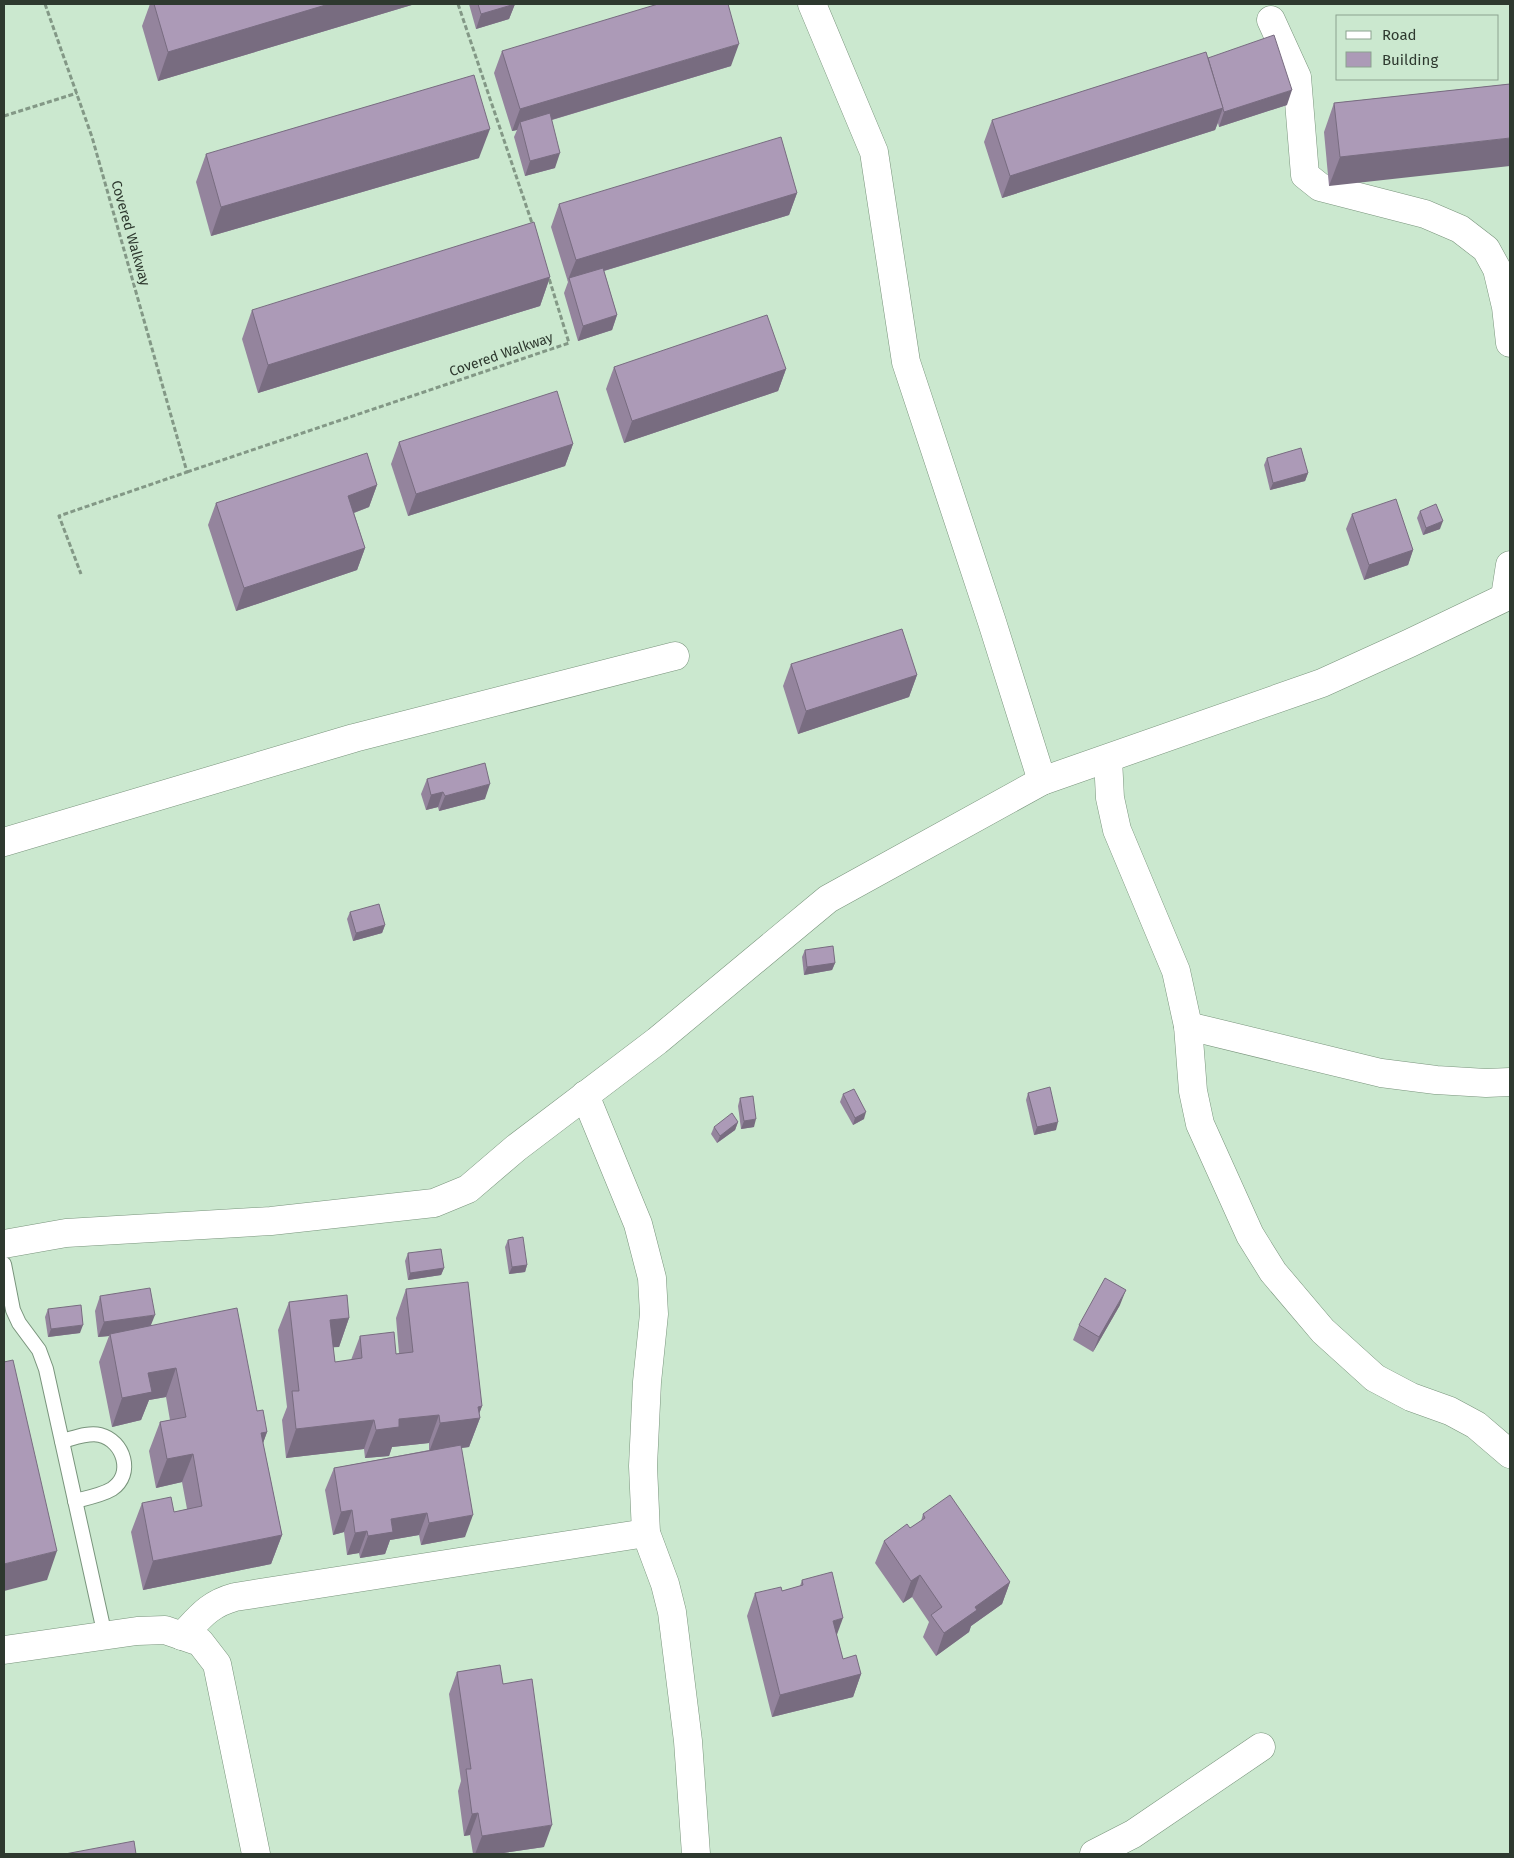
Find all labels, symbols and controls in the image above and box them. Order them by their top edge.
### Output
legend [1336,15,1499,80]
text: Road [1382,26,1417,44]
text: Building [1382,51,1438,69]
street label: Covered Walkway [107,178,154,288]
street label: Covered Walkway [447,329,556,380]

